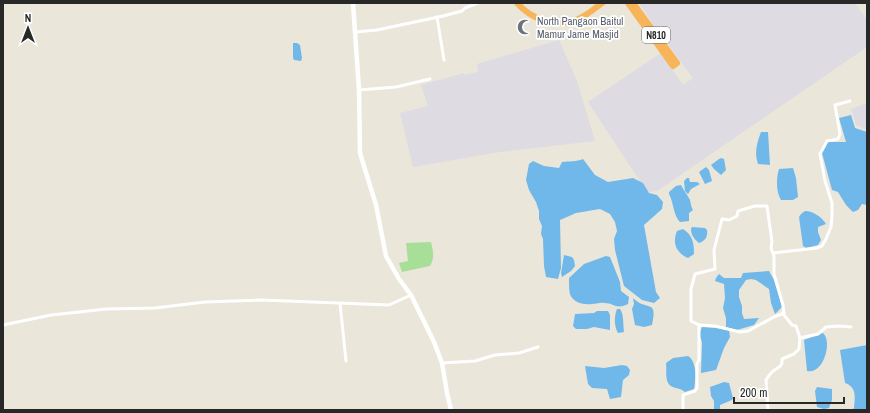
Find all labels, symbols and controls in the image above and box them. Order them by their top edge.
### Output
north arrow [8,8,48,48]
text: N [25,11,31,25]
place label: North Pangaon Baitul Mamur Jame Masjid [537,14,623,41]
mosque icon: North Pangaon Baitul Mamur Jame Masjid [516,18,534,36]
road number: N810 [642,27,670,43]
scale bar [734,379,844,405]
text: 200 m [740,385,767,401]

